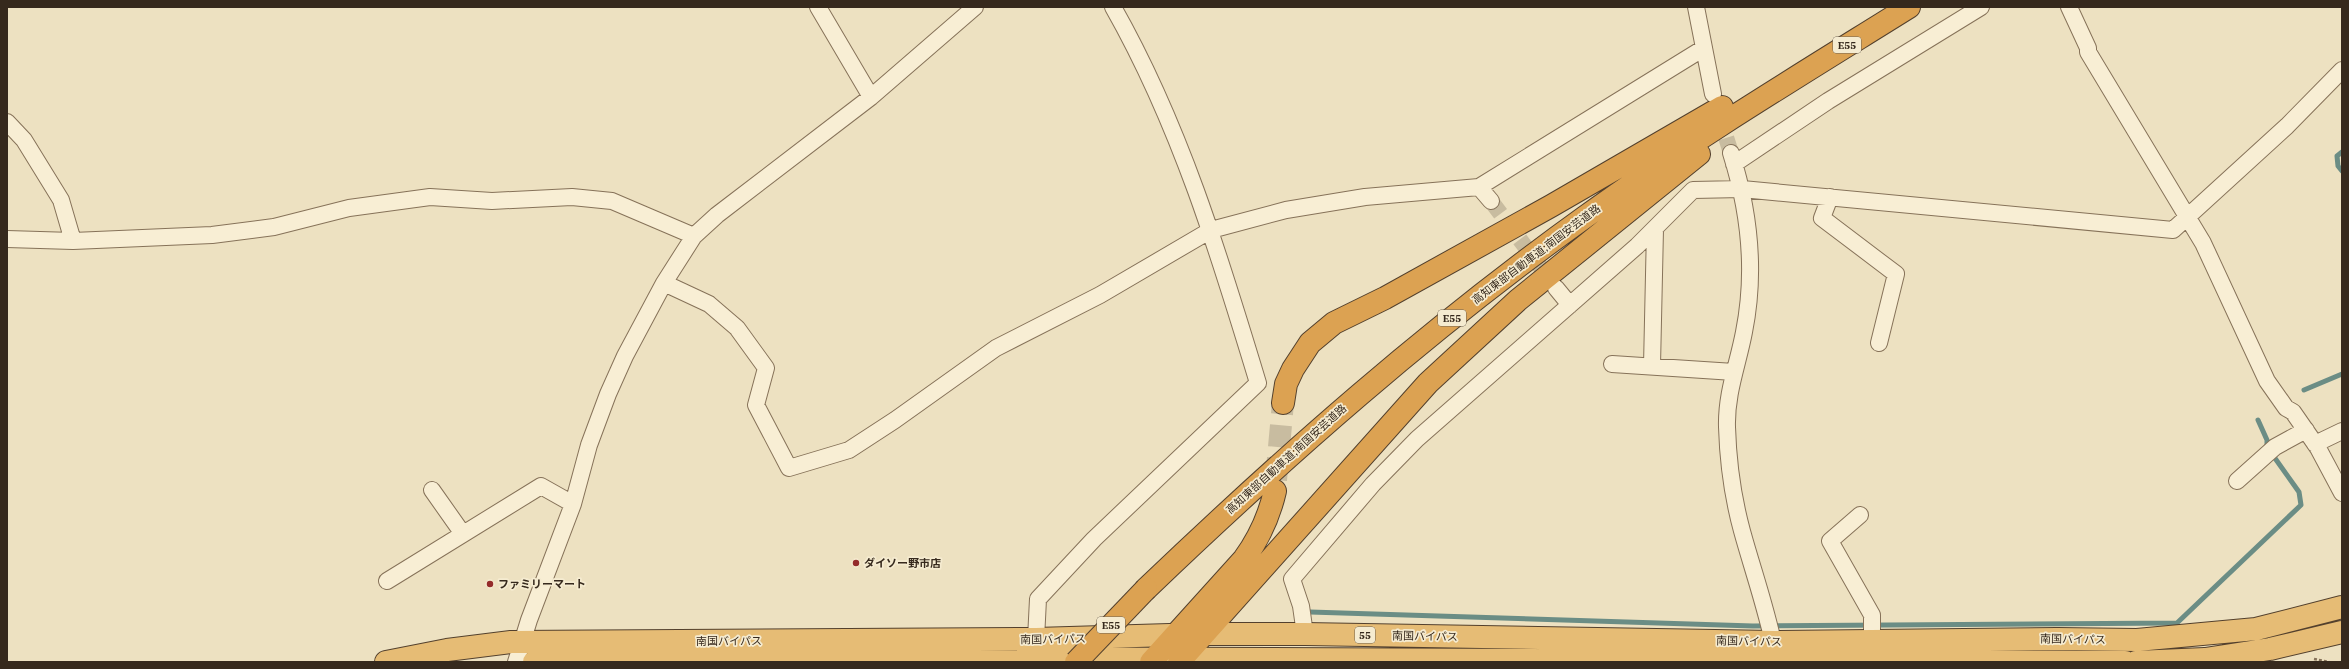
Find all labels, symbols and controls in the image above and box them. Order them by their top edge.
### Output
road number: E55 [1833,37,1861,53]
street label: 高知東部自動車道;南国安芸道路 [1469,201,1603,307]
road number: E55 [1438,310,1466,326]
street label: 高知東部自動車道;南国安芸道路 [1223,401,1349,517]
place label: ダイソー野市店 [864,556,941,570]
marker: ダイソー野市店 [851,558,861,568]
place label: ファミリーマート [498,577,586,591]
marker: ファミリーマート [485,579,495,589]
road number: E55 [1097,617,1125,633]
road number: 55 [1355,627,1375,643]
street label: 南国バイパス [1392,628,1458,644]
street label: 南国バイパス [1020,631,1086,647]
street label: 南国バイパス [2040,631,2106,647]
street label: 南国バイパス [1716,633,1782,649]
street label: 南国バイパス [696,634,762,648]

